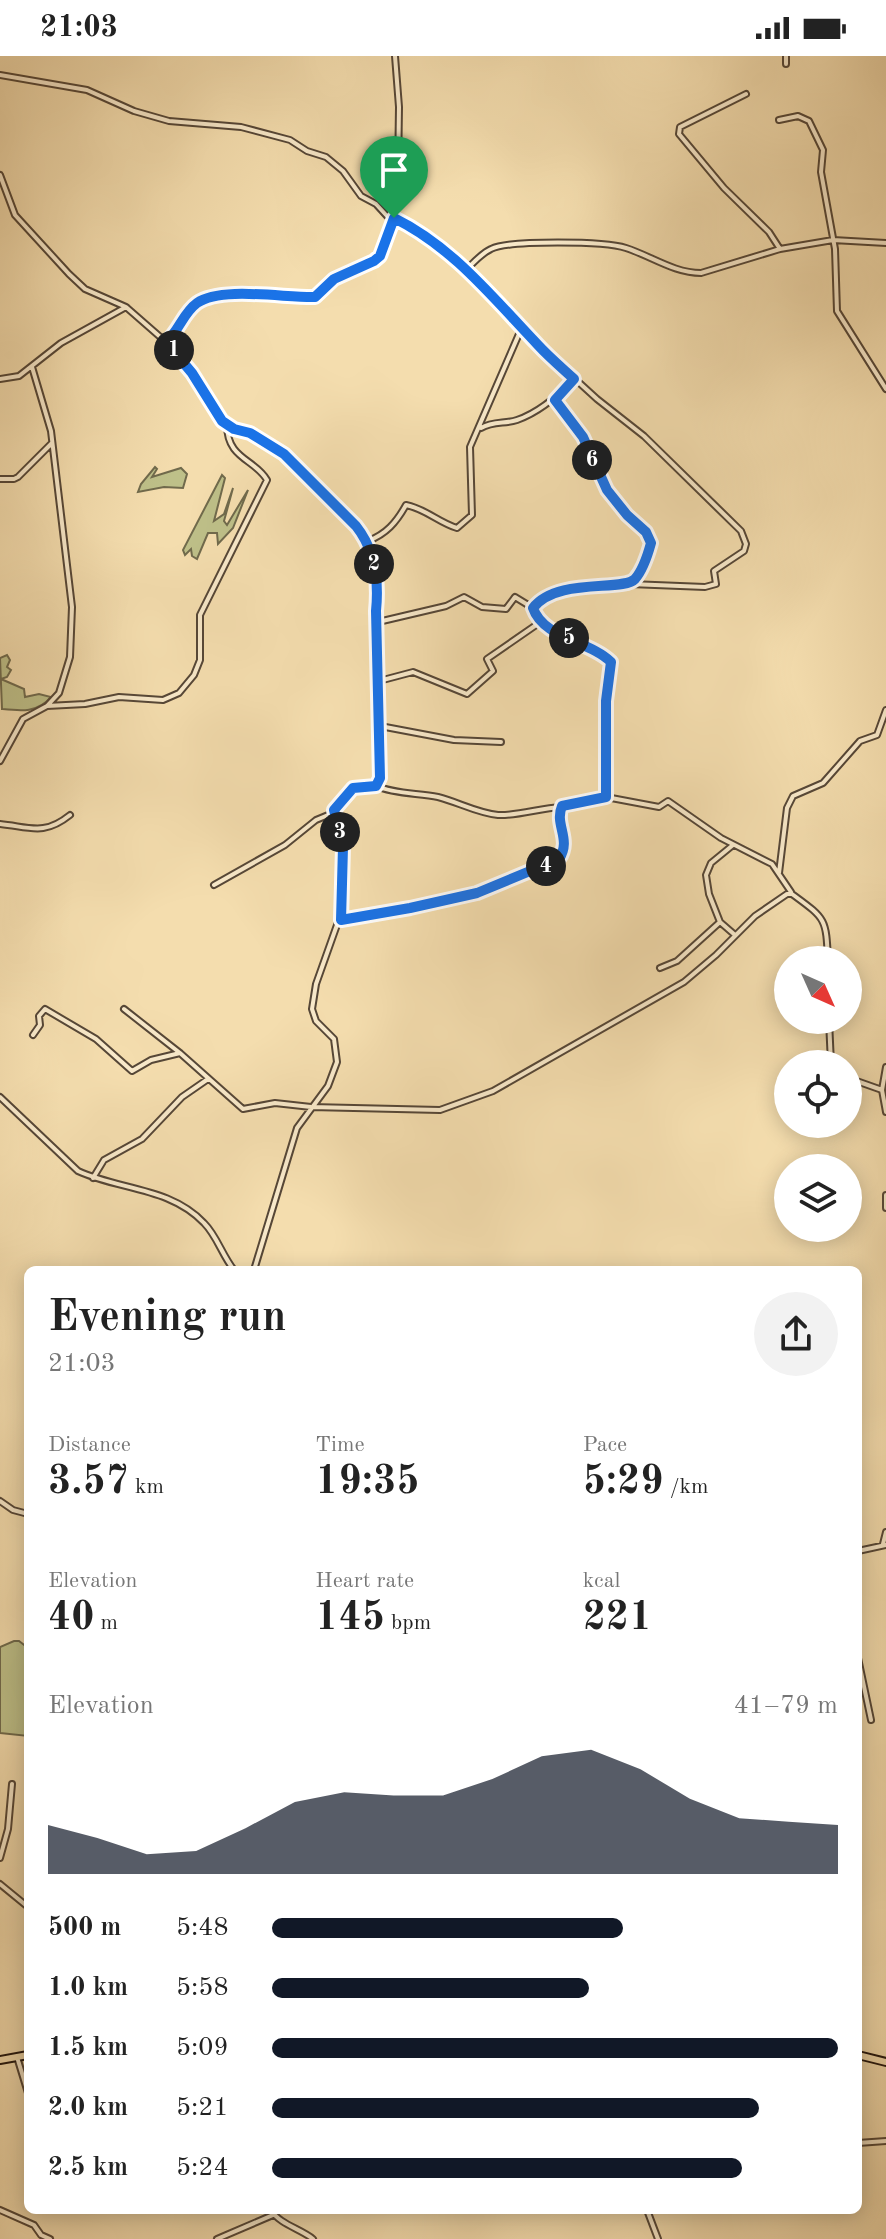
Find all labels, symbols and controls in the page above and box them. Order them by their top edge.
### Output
text: 21:03 [40,13,118,43]
pin [360,136,428,218]
icon: arrive [372,148,416,192]
pin: 1 [154,330,194,370]
text: 1 [168,339,180,361]
pin: 6 [572,440,612,480]
text: 6 [586,449,598,471]
pin: 2 [354,544,394,584]
text: 2 [368,553,380,575]
pin: 5 [549,618,589,658]
text: 5 [563,627,575,649]
pin: 3 [320,812,360,852]
text: 3 [334,821,346,843]
pin: 4 [526,846,566,886]
text: 4 [540,855,552,877]
north arrow [774,946,862,1034]
map controls [774,946,862,1242]
button: locate [774,1050,862,1138]
button: layers [774,1154,862,1242]
button: share [754,1292,838,1376]
text: Evening run [48,1296,286,1340]
text: 21:03 [48,1351,116,1377]
text: Distance [48,1434,131,1456]
text: Time [315,1434,365,1456]
text: Pace [583,1434,627,1456]
text: 3.57 [48,1463,129,1503]
text: 19:35 [315,1463,419,1503]
text: 5:29 [583,1463,663,1503]
text: km [129,1476,164,1498]
text: /km [663,1476,708,1498]
text: Elevation [48,1570,138,1592]
text: Heart rate [315,1570,414,1592]
text: kcal [583,1570,621,1592]
text: 40 [48,1599,94,1639]
text: 145 [315,1599,385,1639]
text: 221 [583,1599,652,1639]
text: m [94,1612,118,1634]
text: bpm [385,1612,431,1634]
text: Elevation [48,1693,154,1719]
text: 41–79 m [734,1693,838,1719]
text: 500 m [48,1915,121,1941]
text: 5:48 [176,1915,229,1941]
text: 1.0 km [48,1975,128,2001]
text: 5:58 [176,1975,229,2001]
text: 1.5 km [48,2035,128,2061]
text: 5:09 [176,2035,229,2061]
text: 2.0 km [48,2095,128,2121]
text: 5:21 [176,2095,229,2121]
text: 2.5 km [48,2155,128,2181]
text: 5:24 [176,2155,229,2181]

